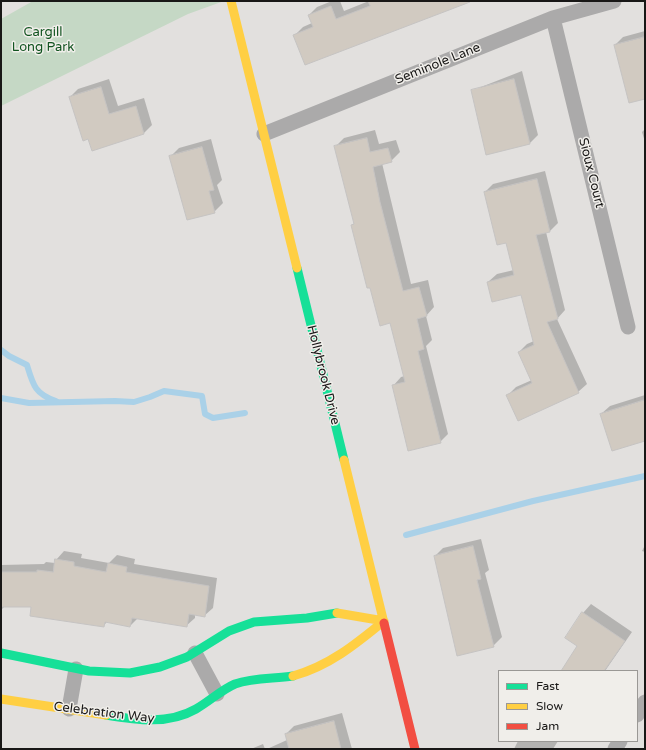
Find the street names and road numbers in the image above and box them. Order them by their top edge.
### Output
street label: Seminole Lane [393,40,483,88]
street label: Sioux Court [575,136,607,210]
street label: Hollybrook Drive [303,323,343,427]
street label: Celebration Way [53,699,155,727]

